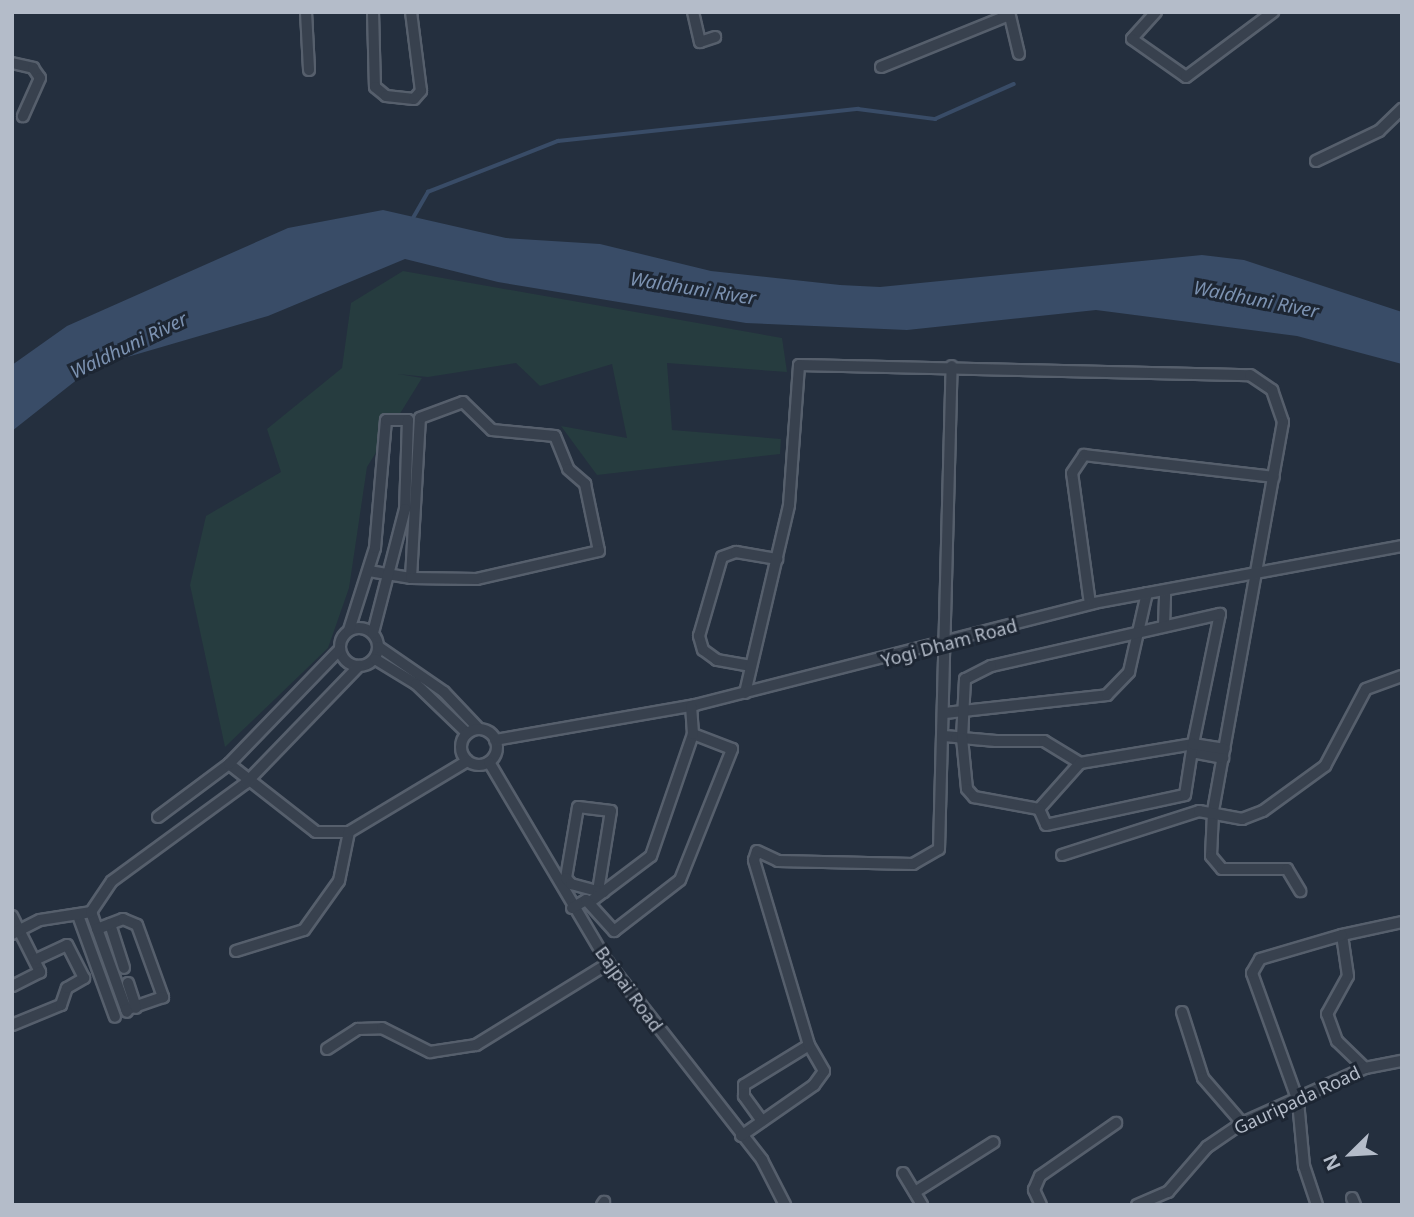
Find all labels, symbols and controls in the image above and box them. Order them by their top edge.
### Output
water label: Waldhuni River [628,268,758,310]
water label: Waldhuni River [1191,277,1321,323]
water label: Waldhuni River [67,308,191,384]
street label: Yogi Dham Road [879,614,1019,672]
street label: Bajpai Road [591,942,667,1036]
street label: Gauripada Road [1231,1061,1363,1139]
north arrow [1316,1119,1386,1189]
text: N [1317,1150,1347,1175]

